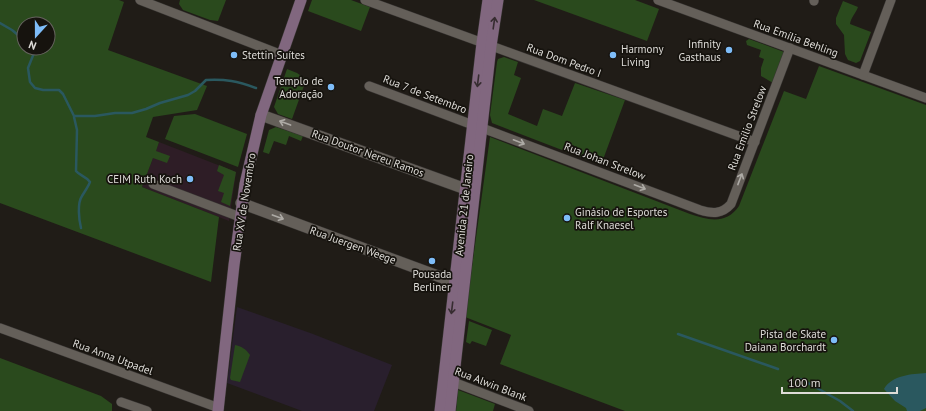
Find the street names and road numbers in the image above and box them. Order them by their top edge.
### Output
street label: Rua Emília Behling [752,16,840,60]
street label: Rua Dom Pedro I [525,40,603,80]
street label: Rua 7 de Setembro [381,72,469,116]
street label: Rua Emílio Strelow [724,84,770,172]
street label: Rua Doutor Nereu Ramos [310,126,426,180]
street label: Rua Johan Strelow [562,139,648,183]
street label: Rua XV de Novembro [229,152,259,252]
street label: Avenida 21 de Janeiro [452,153,476,257]
street label: Rua Juergen Weege [308,223,398,267]
street label: Rua Anna Utpadel [71,336,156,378]
street label: Rua Alwin Blank [453,364,530,404]

